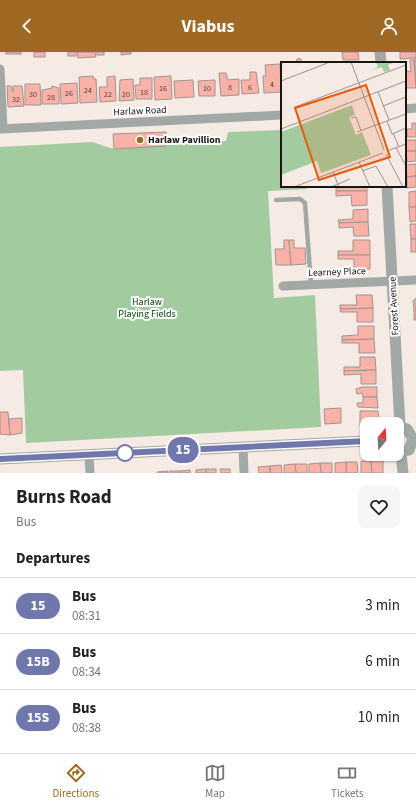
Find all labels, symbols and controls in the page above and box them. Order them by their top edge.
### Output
text: Viabus [182,14,234,39]
icon: back [16,15,38,37]
icon: person [378,15,400,37]
inset map [281,62,406,187]
house number: 4 [270,79,274,90]
house number: 8 [228,82,232,93]
house number: 6 [248,82,252,93]
house number: 16 [159,83,167,94]
house number: 10 [203,83,211,94]
house number: 24 [84,85,92,96]
house number: 18 [140,87,148,98]
house number: 26 [65,88,73,99]
house number: 30 [29,89,37,100]
house number: 22 [104,89,112,100]
house number: 20 [122,89,130,100]
house number: 28 [47,92,55,103]
house number: 32 [12,94,20,105]
street label: Harlaw Road [113,103,167,119]
place label: Harlaw Pavillion [148,133,221,147]
marker: Harlaw Pavillion [135,135,145,145]
street label: Learney Place [308,264,366,280]
street label: Forest Avenue [385,276,403,336]
park label: Harlaw Playing Fields [118,295,176,321]
north arrow [360,417,404,461]
map controls [360,417,404,461]
line badge: 15 [165,437,201,463]
text: 15 [176,440,190,460]
unlabelled marker [116,444,134,462]
text: Burns Road [16,484,112,511]
button: heart [358,486,400,528]
text: Bus [16,513,36,531]
text: Departures [16,548,90,569]
text: Bus [72,586,96,607]
text: 3 min [365,595,400,616]
text: 15 [31,596,45,616]
text: 08:31 [72,607,101,625]
text: Bus [72,642,96,663]
text: 6 min [365,651,400,672]
text: 15B [26,652,50,672]
text: 08:34 [72,663,101,681]
text: Bus [72,698,96,719]
text: 10 min [358,707,400,728]
text: 15S [27,708,49,728]
text: 08:38 [72,719,101,737]
tab: Directions [53,762,99,801]
tab: Map [204,762,226,801]
tab: Tickets [331,762,364,801]

